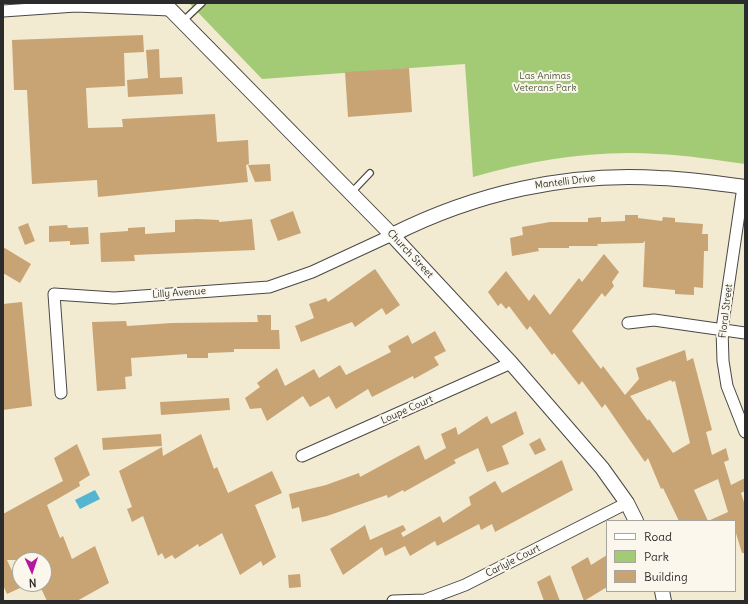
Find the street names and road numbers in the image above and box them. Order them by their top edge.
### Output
street label: Mantelli Drive [534,172,596,192]
street label: Church Street [384,227,436,281]
street label: Floral Street [717,283,735,339]
street label: Lilly Avenue [152,285,206,301]
street label: Loupe Court [379,393,435,427]
street label: Carlyle Court [484,542,542,580]

